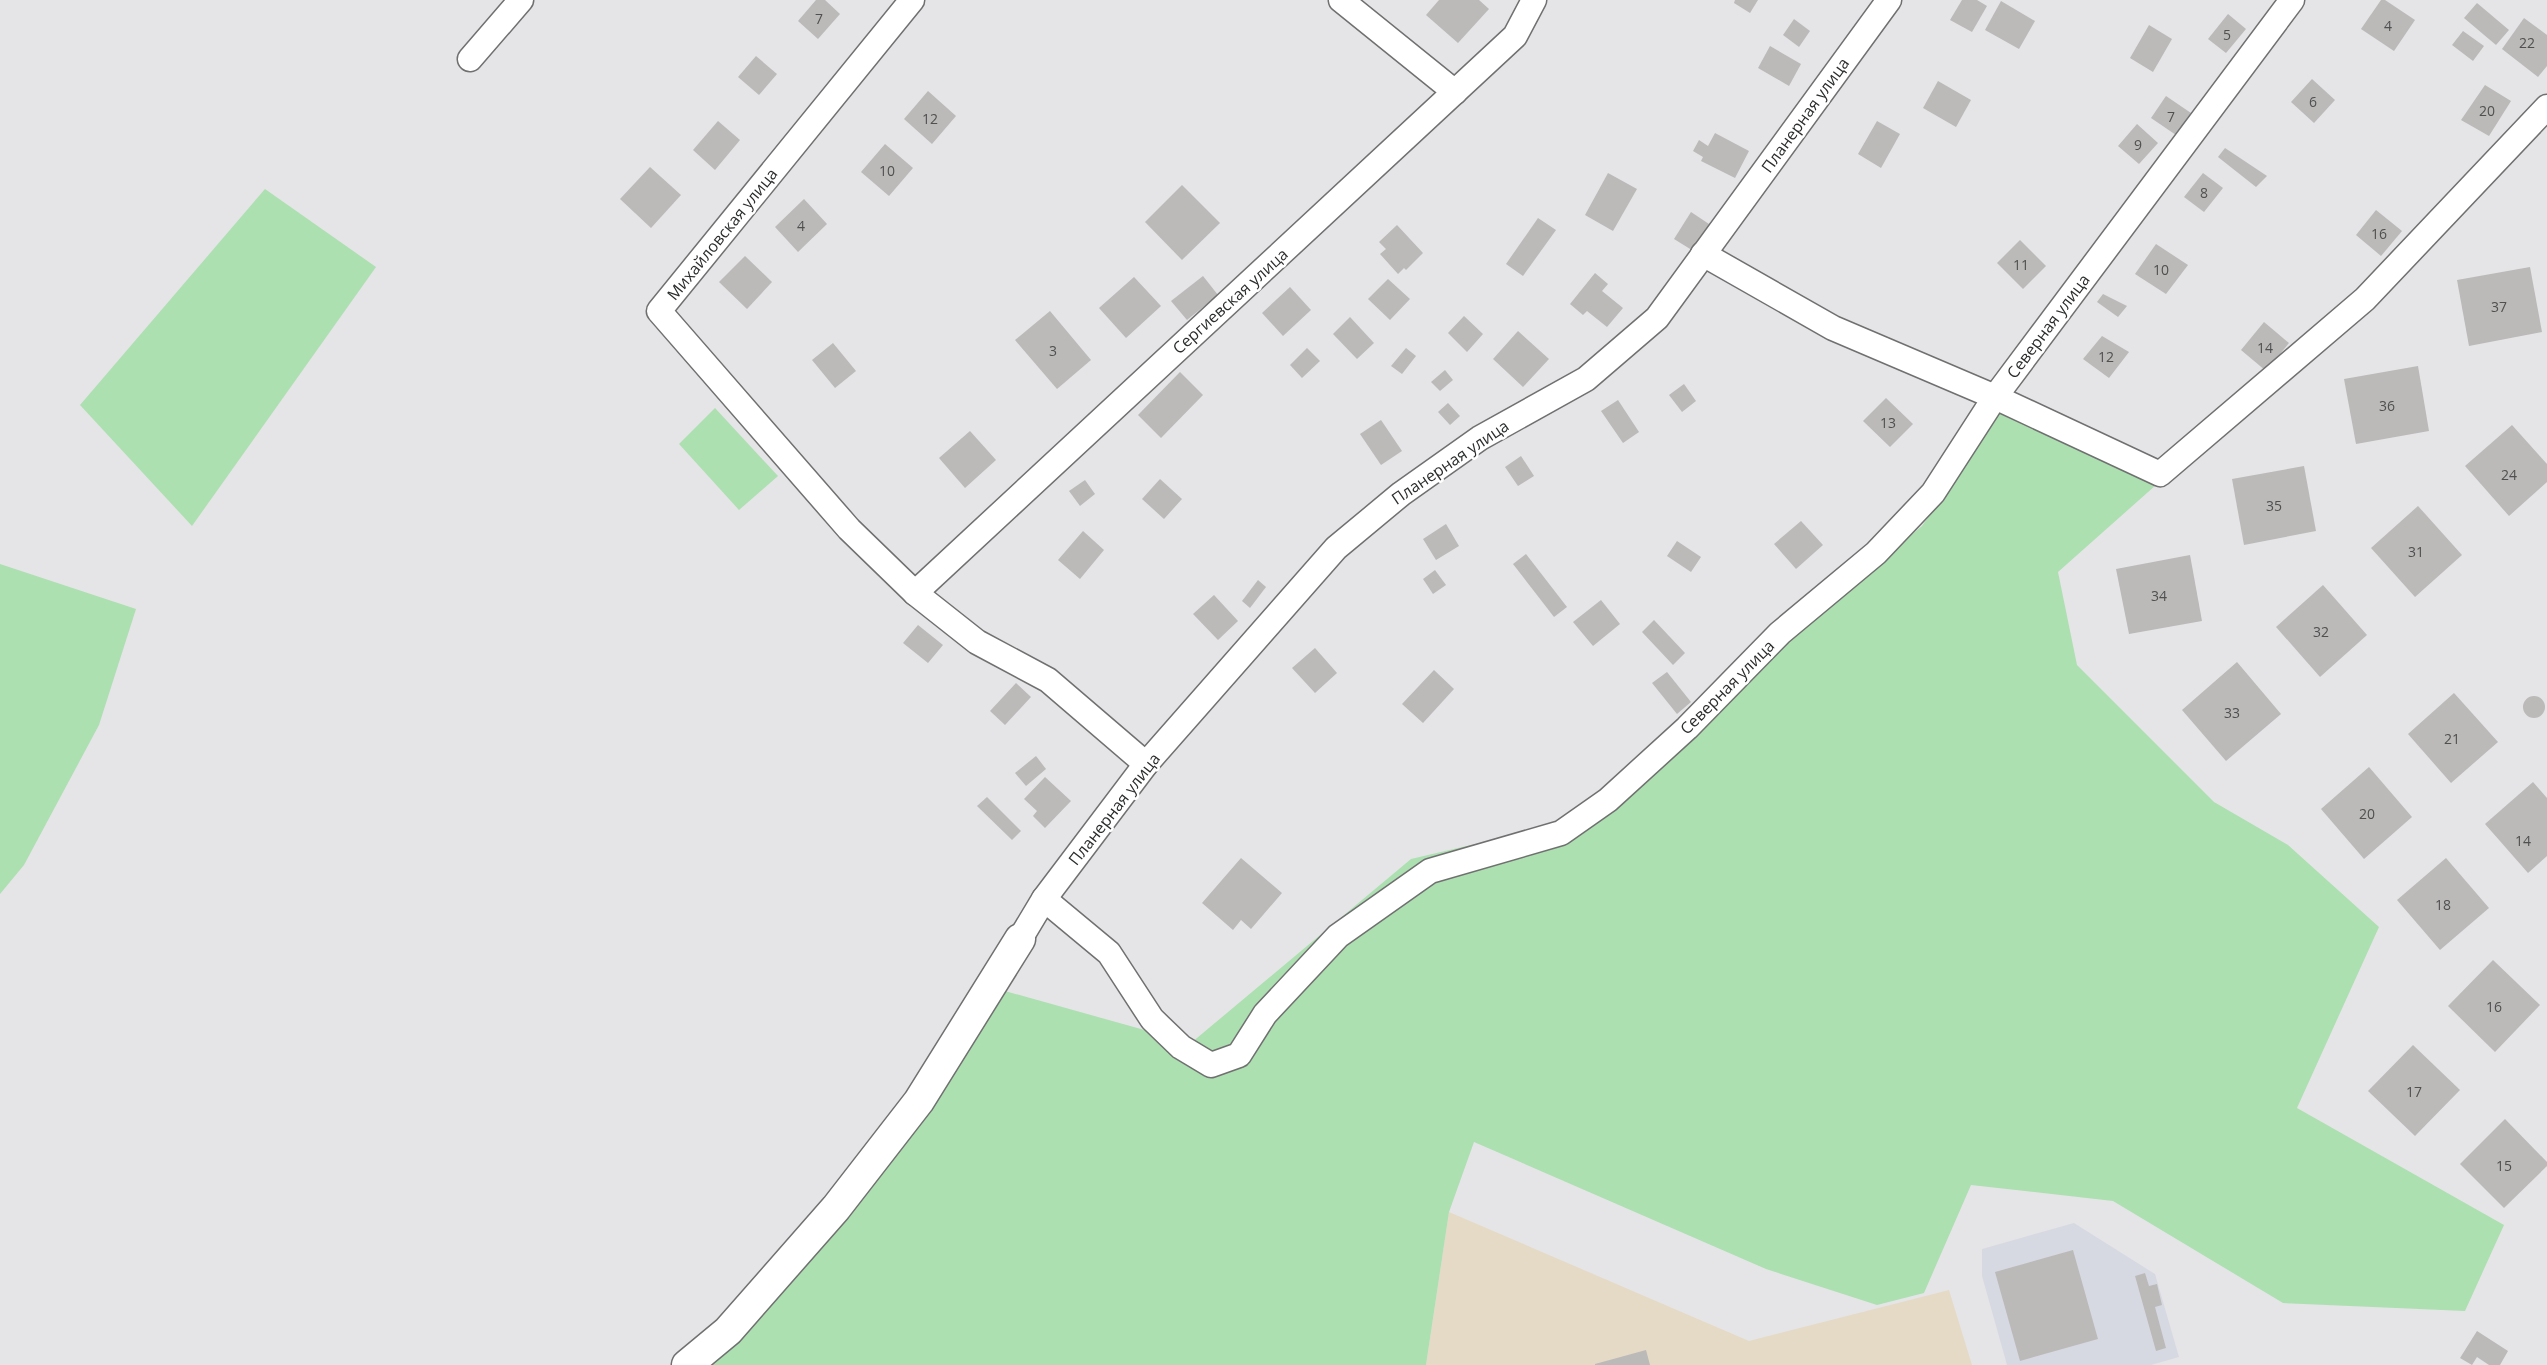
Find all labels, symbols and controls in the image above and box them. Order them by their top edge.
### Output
house number: 7 [815,9,823,28]
house number: 4 [2384,16,2392,35]
house number: 5 [2223,25,2231,44]
house number: 22 [2519,33,2535,52]
street label: Планерная улица [1756,53,1854,177]
house number: 6 [2309,92,2317,111]
house number: 20 [2479,101,2495,120]
house number: 7 [2167,107,2175,126]
house number: 12 [922,109,938,128]
house number: 9 [2134,135,2142,154]
house number: 10 [879,161,895,180]
street label: Михайловская улица [662,163,782,305]
house number: 8 [2200,183,2208,202]
house number: 4 [797,216,805,235]
house number: 16 [2371,224,2387,243]
street label: Сергиевская улица [1168,243,1292,359]
house number: 11 [2013,255,2029,274]
house number: 10 [2153,260,2169,279]
street label: Северная улица [2002,269,2094,383]
house number: 37 [2491,297,2507,316]
house number: 14 [2257,338,2273,357]
house number: 3 [1049,341,1057,360]
house number: 12 [2098,347,2114,366]
house number: 36 [2379,396,2395,415]
house number: 13 [1880,413,1896,432]
street label: Планерная улица [1387,415,1513,509]
house number: 24 [2501,465,2517,484]
house number: 35 [2266,496,2282,515]
house number: 31 [2408,542,2424,561]
house number: 34 [2151,586,2167,605]
house number: 32 [2313,622,2329,641]
street label: Северная улица [1675,635,1779,739]
house number: 33 [2224,703,2240,722]
house number: 21 [2444,729,2460,748]
street label: Планерная улица [1063,748,1165,870]
house number: 20 [2359,804,2375,823]
house number: 14 [2515,831,2531,850]
house number: 18 [2435,895,2451,914]
house number: 16 [2486,997,2502,1016]
house number: 17 [2406,1082,2422,1101]
house number: 15 [2496,1156,2512,1175]

